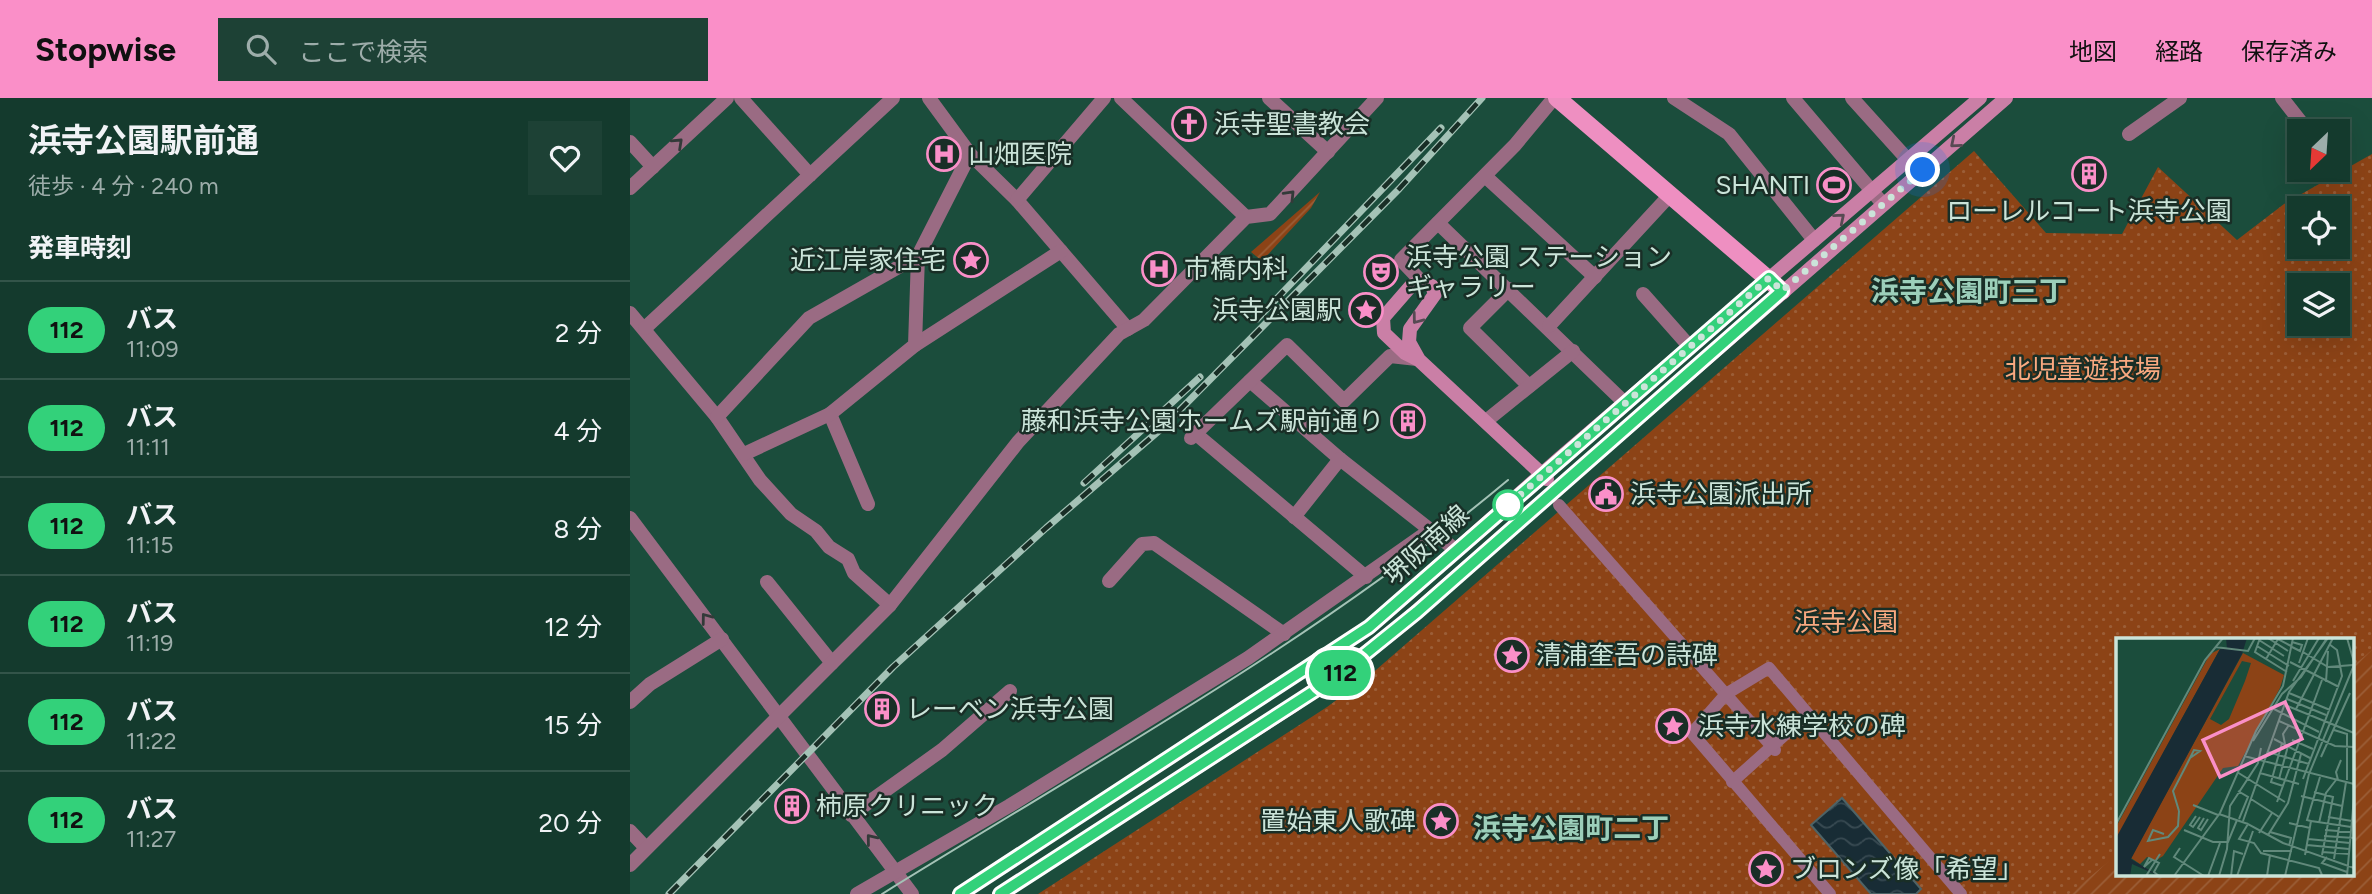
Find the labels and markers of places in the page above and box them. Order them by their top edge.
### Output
church icon: 浜寺聖書教会 [1170,105,1208,143]
place label: 浜寺聖書教会 [1214,108,1370,140]
hospital icon: 山畑医院 [925,135,963,173]
place label: 山畑医院 [968,138,1072,170]
building icon: ローレルコート浜寺公園 [2070,155,2108,193]
sports icon: SHANTI [1815,166,1853,204]
place label: SHANTI [1715,169,1810,201]
place label: ローレルコート浜寺公園 [1946,195,2232,227]
place icon: 近江岸家住宅 [952,241,990,279]
place label: 浜寺公園 ステーション ギャラリー [1406,241,1672,303]
place label: 近江岸家住宅 [790,244,946,276]
hospital icon: 市橋内科 [1140,250,1178,288]
place label: 市橋内科 [1184,253,1288,285]
theatre icon: 浜寺公園 ステーション ギャラリー [1362,253,1400,291]
place icon: 浜寺公園駅 [1347,291,1385,329]
place label: 浜寺公園駅 [1212,294,1342,326]
building icon: 藤和浜寺公園ホームズ駅前通り [1389,402,1427,440]
place label: 藤和浜寺公園ホームズ駅前通り [1021,405,1384,437]
public building icon: 浜寺公園派出所 [1587,475,1625,513]
place label: 浜寺公園派出所 [1630,478,1812,510]
unlabelled marker [1493,490,1523,520]
place icon: 清浦奎吾の詩碑 [1493,636,1531,674]
place label: 清浦奎吾の詩碑 [1536,639,1718,671]
building icon: レーベン浜寺公園 [863,690,901,728]
place label: レーベン浜寺公園 [906,693,1114,725]
place icon: 浜寺水練学校の碑 [1654,707,1692,745]
place label: 浜寺水練学校の碑 [1698,710,1906,742]
building icon: 柿原クリニック [773,787,811,825]
place label: 柿原クリニック [816,790,998,822]
place icon: 置始東人歌碑 [1422,802,1460,840]
place label: 置始東人歌碑 [1260,805,1416,837]
place icon: ブロンズ像「希望」 [1747,850,1785,888]
place label: ブロンズ像「希望」 [1790,853,2023,885]

